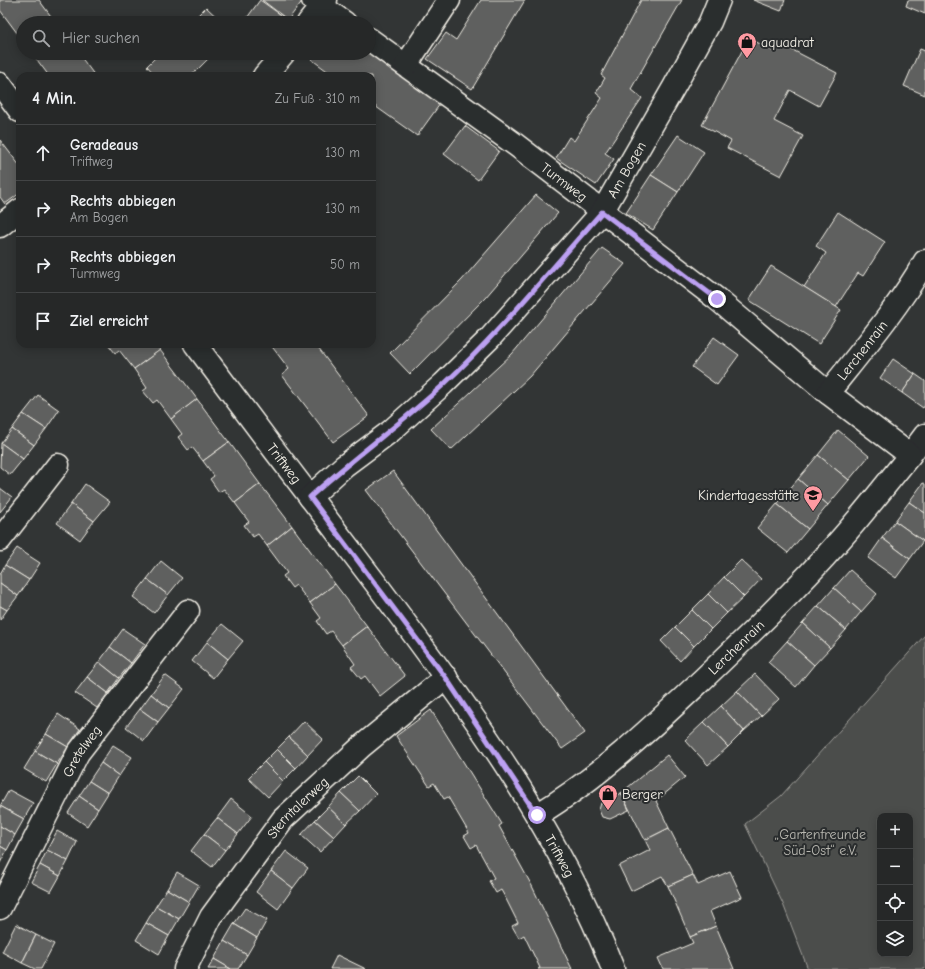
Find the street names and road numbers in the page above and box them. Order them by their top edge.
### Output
street label: Am Bogen [603,138,649,201]
street label: Turmweg [538,159,591,205]
street label: Lerchenrain [833,317,891,383]
street label: Triftweg [264,440,305,487]
street label: Lerchenrain [705,616,768,678]
street label: Gretelweg [59,722,105,780]
street label: Sterntalerweg [263,773,332,842]
street label: Triftweg [541,831,578,880]

